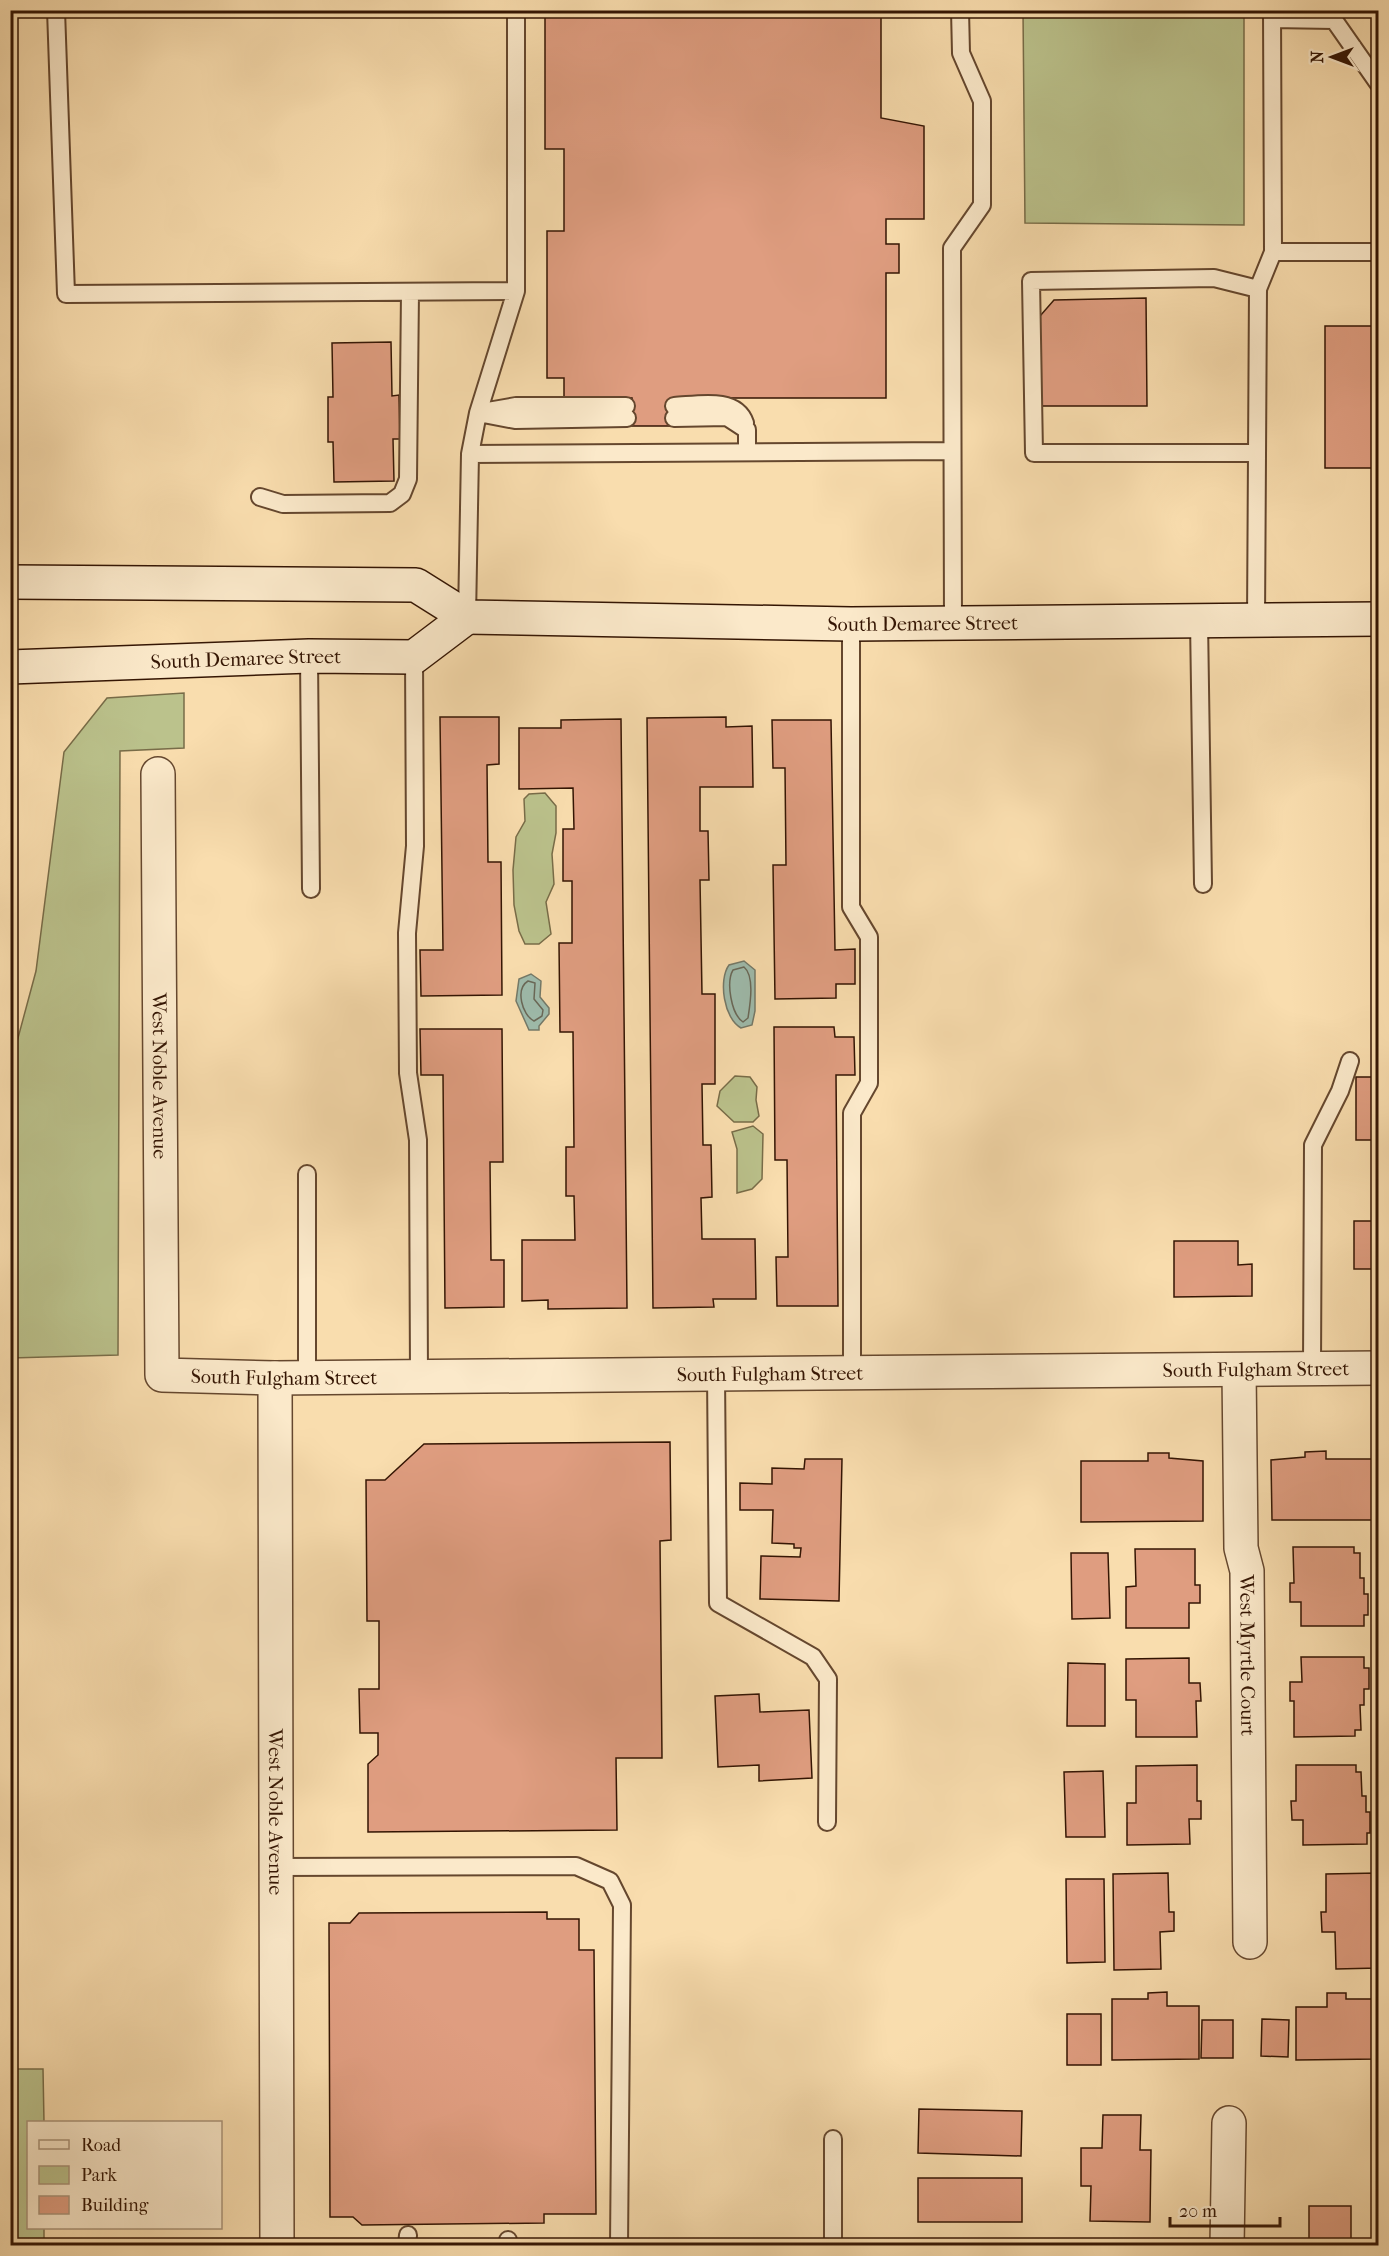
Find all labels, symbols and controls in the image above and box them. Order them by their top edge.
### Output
north arrow [1302,27,1362,87]
text: N [1308,50,1327,63]
street label: South Demaree Street [827,611,1018,636]
street label: South Demaree Street [150,644,341,673]
street label: West Noble Avenue [148,992,172,1159]
street label: South Fulgham Street [1162,1357,1349,1381]
street label: South Fulgham Street [676,1361,863,1386]
street label: South Fulgham Street [190,1364,377,1390]
street label: West Myrtle Court [1236,1573,1260,1736]
street label: West Noble Avenue [264,1728,288,1895]
legend [27,2121,222,2229]
text: Road [81,2135,121,2156]
text: Park [81,2165,118,2186]
scale bar [1170,2190,1280,2228]
text: Building [81,2195,149,2216]
text: 20 m [1179,2201,1217,2222]

